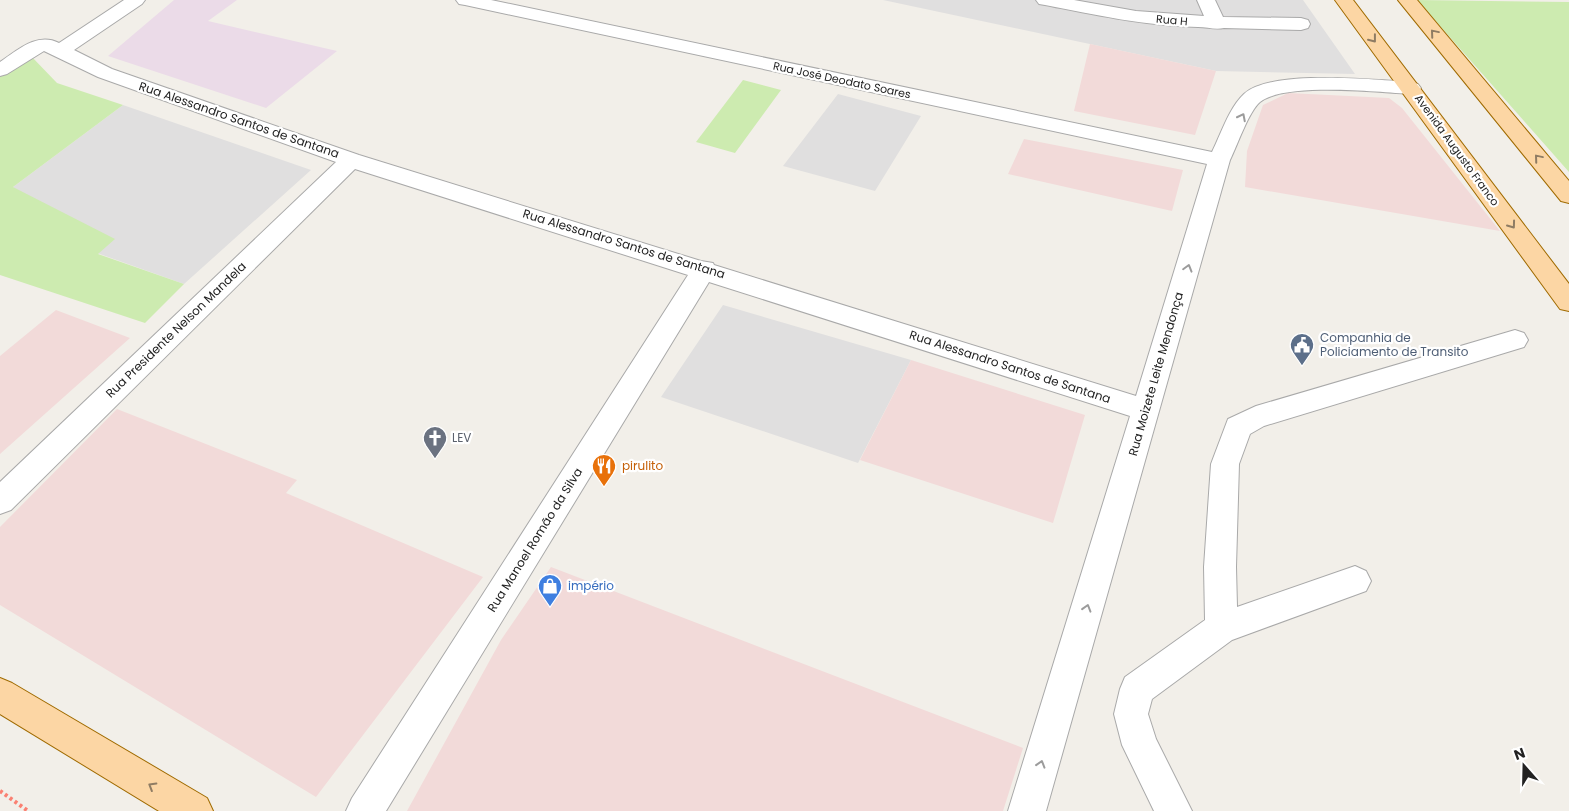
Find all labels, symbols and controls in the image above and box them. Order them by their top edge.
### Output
street label: Rua H [1156,11,1188,29]
one-way arrow [1432,30,1440,39]
one-way arrow [1368,33,1377,42]
street label: Rua José Deodato Soares [772,58,913,102]
street label: Rua Alessandro Santos de Santana [137,77,342,162]
street label: Avenida Augusto Franco [1411,91,1503,209]
one-way arrow [1236,113,1246,122]
one-way arrow [1535,155,1544,164]
street label: Rua Alessandro Santos de Santana [521,205,727,282]
one-way arrow [1507,219,1515,228]
street label: Rua Presidente Nelson Mandela [102,258,250,401]
one-way arrow [1182,264,1192,273]
street label: Rua Moizete Leite Mendonça [1124,290,1187,458]
street label: Rua Alessandro Santos de Santana [907,326,1113,407]
place label: Companhia de Policiamento de Transito [1320,329,1469,360]
public building icon: Companhia de Policiamento de Transito [1289,332,1315,366]
church icon: LEV [422,425,448,459]
place label: LEV [452,429,471,446]
restaurant icon: pirulito [591,453,617,487]
place label: pirulito [622,457,663,474]
street label: Rua Manoel Romão da Silva [483,464,586,615]
shop icon: império [537,573,563,607]
place label: império [568,577,614,594]
one-way arrow [1081,605,1091,613]
north arrow [1499,741,1549,791]
text: N [1511,743,1528,765]
one-way arrow [1035,761,1045,769]
one-way arrow [149,782,158,792]

